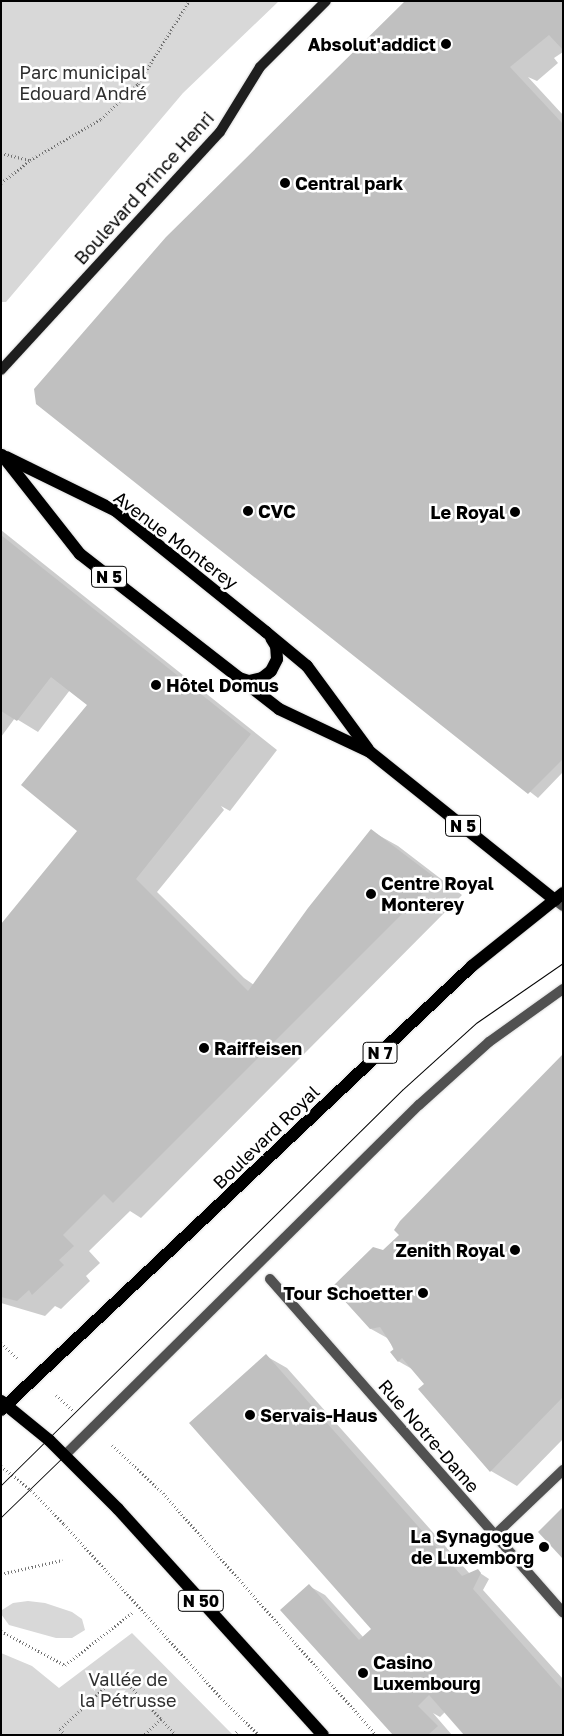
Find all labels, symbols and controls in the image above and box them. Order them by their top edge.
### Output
place label: Absolut'addict [308,33,436,55]
marker: Absolut'addict [440,38,452,50]
park label: Parc municipal Edouard André [19,62,147,104]
street label: Boulevard Prince Henri [70,107,218,269]
place label: Central park [295,172,403,194]
marker: Central park [279,177,291,189]
street label: Avenue Monterey [110,486,242,594]
place label: CVC [258,500,296,522]
place label: Le Royal [430,501,505,523]
marker: CVC [242,505,254,517]
marker: Le Royal [509,506,521,518]
road number: N 5 [90,564,128,590]
place label: Hôtel Domus [166,674,279,696]
marker: Hôtel Domus [150,679,162,691]
road number: N 5 [444,812,482,839]
place label: Centre Royal Monterey [381,873,494,916]
marker: Centre Royal Monterey [365,888,377,900]
place label: Raiffeisen [214,1037,302,1059]
road number: N 7 [362,1040,398,1066]
marker: Raiffeisen [198,1042,210,1054]
street label: Boulevard Royal [208,1081,324,1193]
place label: Zenith Royal [395,1239,505,1261]
marker: Zenith Royal [509,1244,521,1256]
place label: Tour Schoetter [283,1282,413,1304]
marker: Tour Schoetter [417,1287,429,1299]
street label: Rue Notre-Dame [374,1375,484,1497]
place label: Servais-Haus [260,1404,378,1426]
marker: Servais-Haus [244,1409,256,1421]
place label: La Synagogue de Luxemborg [410,1526,534,1568]
marker: La Synagogue de Luxemborg [538,1541,550,1553]
road number: N 50 [177,1588,225,1614]
place label: Casino Luxembourg [373,1652,481,1695]
marker: Casino Luxembourg [357,1667,369,1679]
park label: Vallée de la Pétrusse [79,1669,177,1712]

